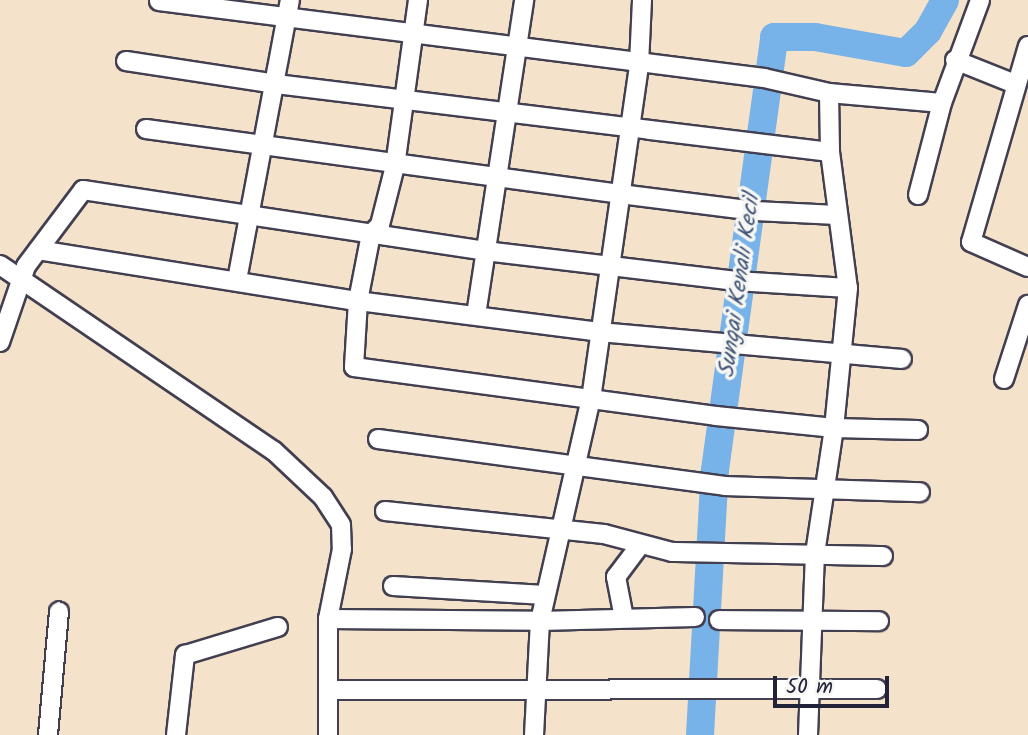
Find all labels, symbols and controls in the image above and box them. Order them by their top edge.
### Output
water label: Sungai Kenali Kecil [713,193,767,379]
scale bar [776,662,892,706]
text: 50 m [786,671,833,704]

